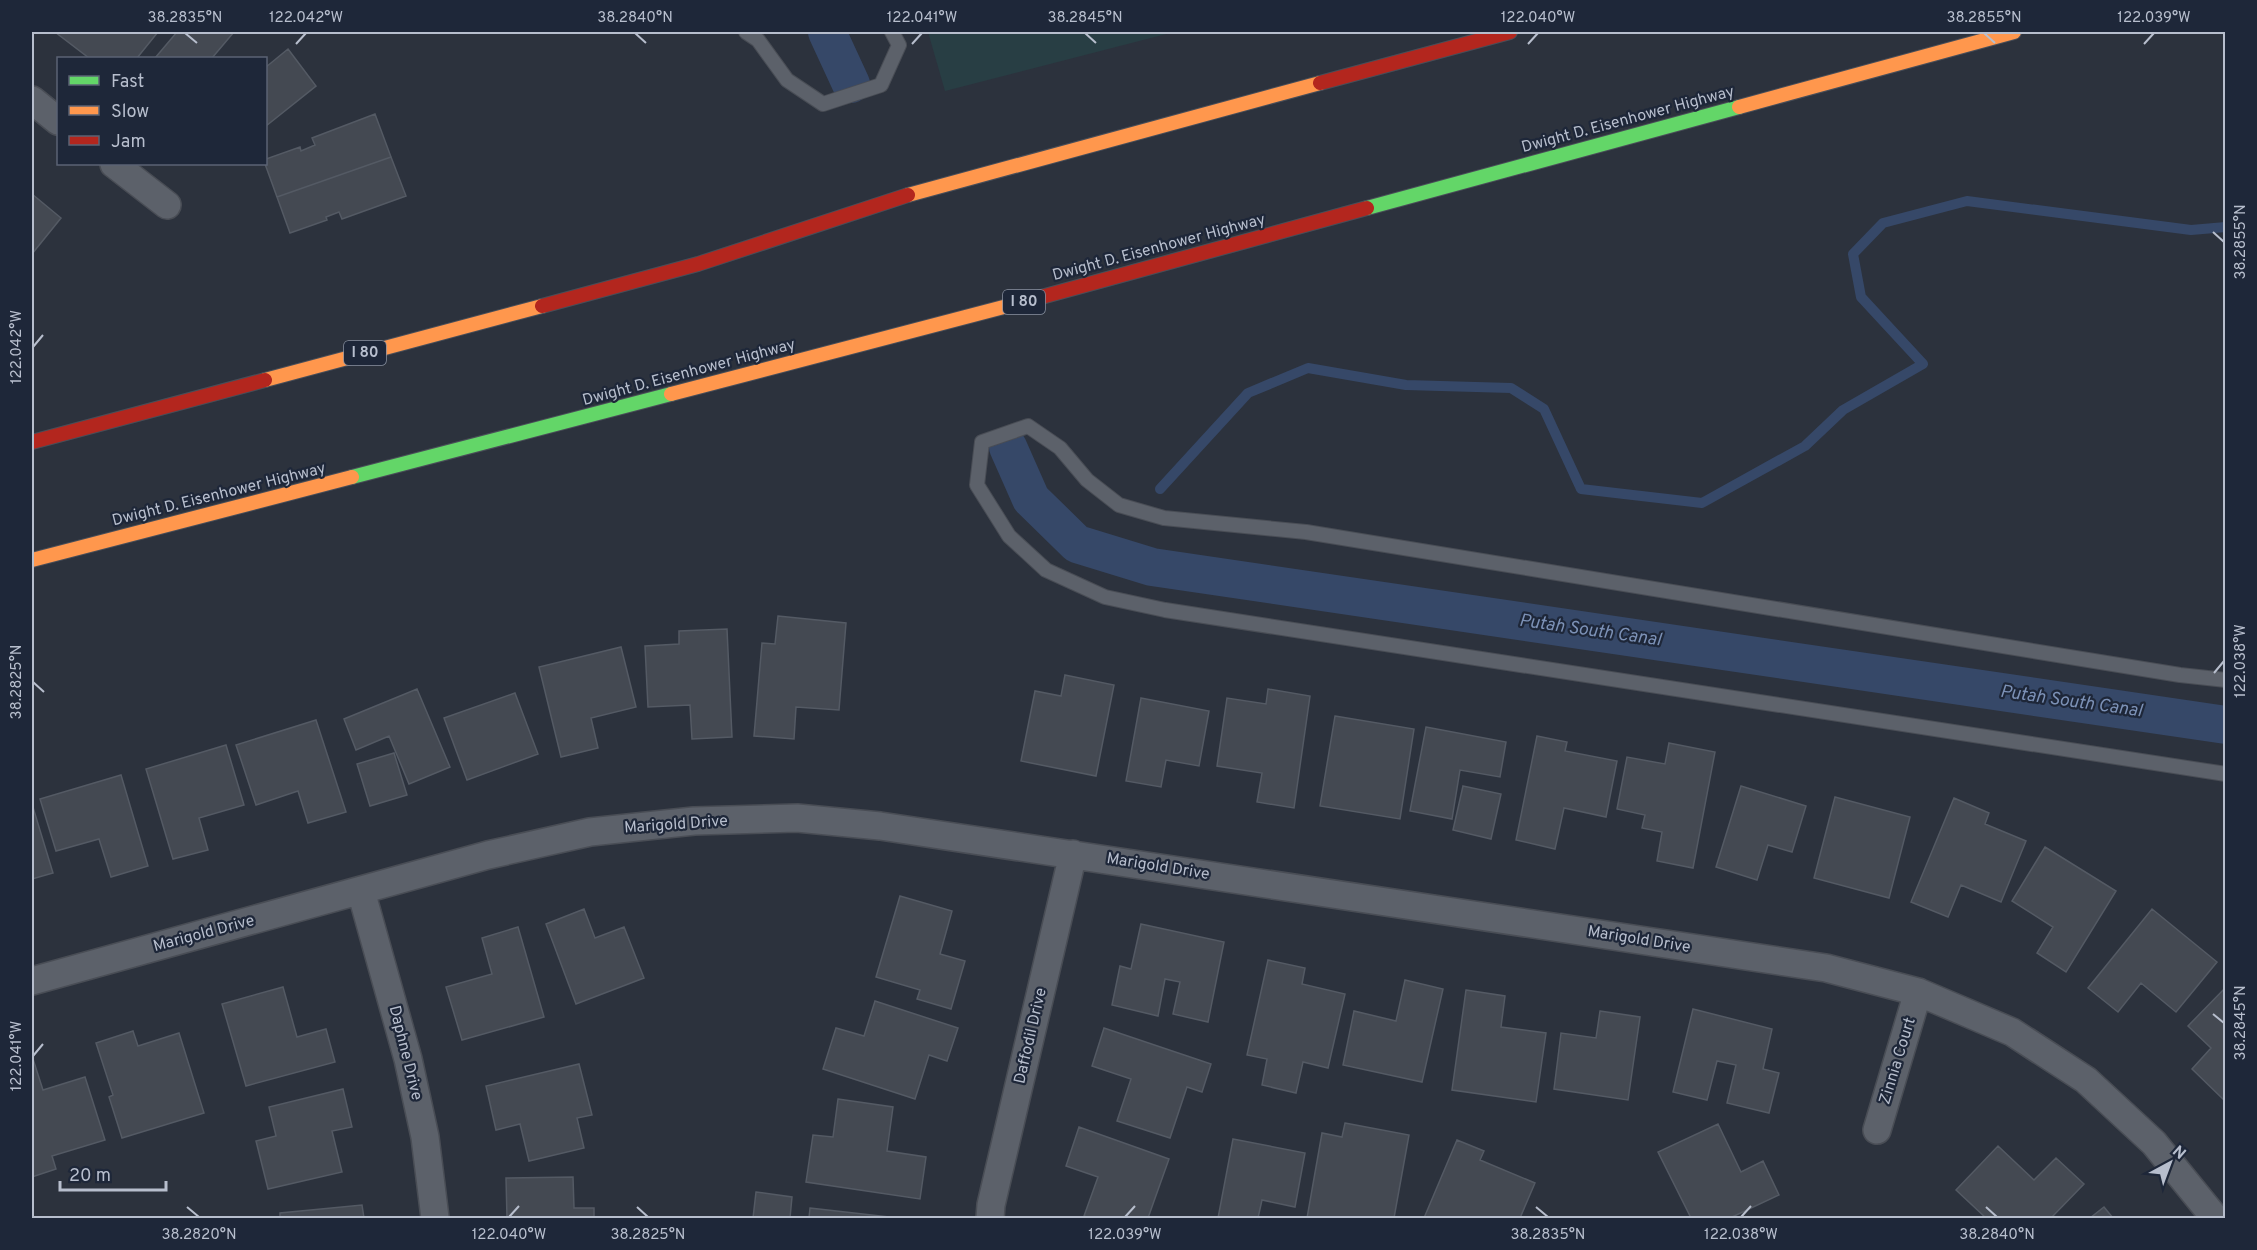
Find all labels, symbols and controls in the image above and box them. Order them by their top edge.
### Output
text: 38.2835°N [148,9,222,28]
text: 122.042°W [269,9,343,28]
text: 38.2840°N [597,9,673,28]
text: 122.041°W [887,9,957,28]
text: 38.2845°N [1047,9,1123,28]
text: 122.040°W [1501,9,1575,28]
text: 38.2855°N [1946,9,2022,28]
text: 122.039°W [2117,9,2191,28]
legend [57,57,267,165]
text: Fast [111,71,144,94]
street label: Dwight D. Eisenhower Highway [1519,82,1737,158]
text: Slow [111,101,149,124]
text: Jam [111,131,146,154]
text: 38.2855°N [2232,204,2251,280]
street label: Dwight D. Eisenhower Highway [1050,210,1268,286]
road number: I 80 [1003,290,1045,314]
text: 122.042°W [8,310,27,384]
street label: Dwight D. Eisenhower Highway [580,335,798,411]
road number: I 80 [344,341,386,365]
street label: Dwight D. Eisenhower Highway [110,459,328,531]
water label: Putah South Canal [1518,610,1664,653]
text: 122.038°W [2232,624,2251,698]
text: 38.2825°N [8,645,27,719]
water label: Putah South Canal [1999,681,2145,724]
street label: Marigold Drive [623,811,729,839]
street label: Marigold Drive [1105,849,1211,885]
street label: Marigold Drive [151,911,257,957]
street label: Marigold Drive [1586,922,1692,958]
text: 38.2845°N [2232,985,2251,1061]
street label: Daffodil Drive [1010,986,1052,1086]
street label: Daphne Drive [384,1004,426,1102]
street label: Zinnia Court [1875,1015,1921,1107]
text: 122.041°W [8,1021,27,1091]
north arrow [2140,1133,2200,1193]
text: N [2168,1142,2189,1165]
scale bar [60,1154,166,1192]
text: 20 m [69,1165,111,1188]
text: 38.2820°N [161,1226,237,1245]
text: 122.040°W [472,1226,546,1245]
text: 38.2825°N [611,1226,685,1245]
text: 122.039°W [1088,1226,1162,1245]
text: 38.2835°N [1511,1226,1585,1245]
text: 122.038°W [1704,1226,1778,1245]
text: 38.2840°N [1959,1226,2035,1245]

